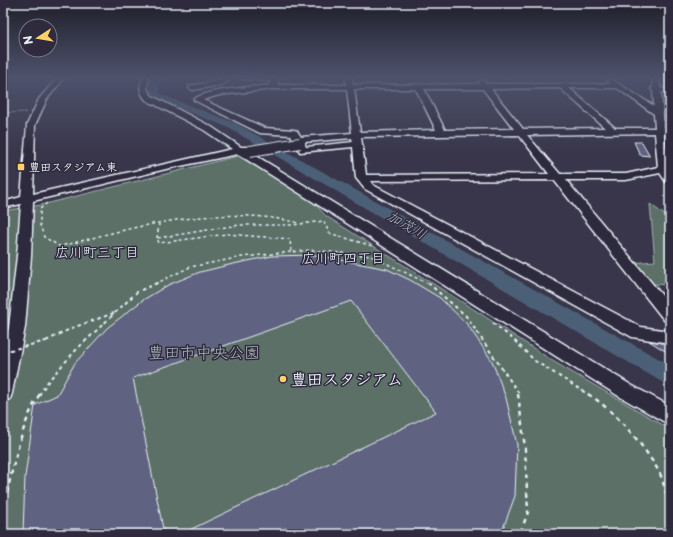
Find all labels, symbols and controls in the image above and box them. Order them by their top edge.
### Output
north arrow [18,18,58,58]
text: N [18,34,37,46]
place label: 豊田スタジアム東 [29,158,117,175]
marker: 豊田スタジアム東 [16,162,26,172]
water label: 加茂川 [384,205,431,244]
district label: 広川町三丁目 [55,241,139,262]
district label: 広川町四丁目 [301,247,385,268]
park label: 豊田市中央公園 [148,339,260,363]
place label: 豊田スタジアム [291,366,403,390]
marker: 豊田スタジアム [278,374,288,384]

